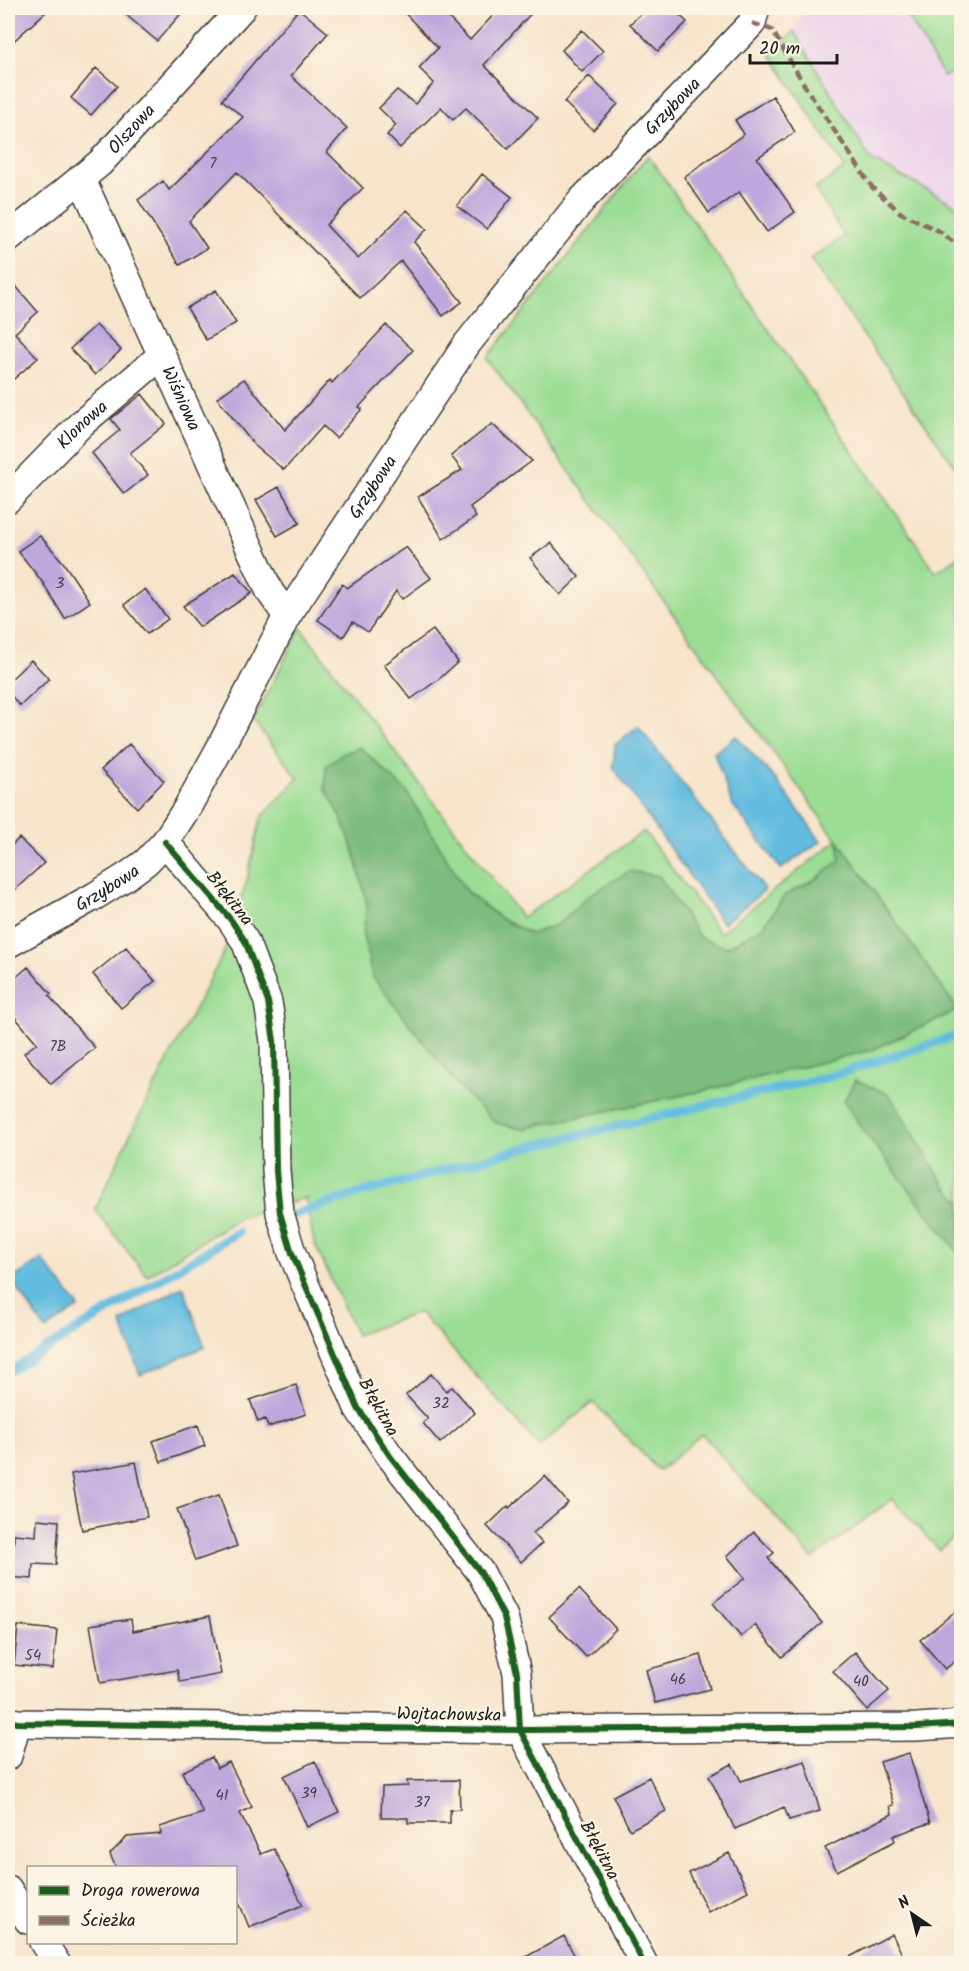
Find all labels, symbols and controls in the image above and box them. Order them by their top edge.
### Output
scale bar [750,27,837,65]
text: 20 m [759,35,800,64]
street label: Grzybowa [638,71,709,143]
street label: Olszowa [101,98,163,162]
house number: 7 [210,152,218,176]
street label: Wiśniowa [153,362,208,436]
street label: Klonowa [50,394,115,457]
street label: Grzybowa [342,450,405,526]
house number: 3 [56,572,65,596]
street label: Grzybowa [70,858,147,920]
street label: Błękitna [198,865,260,933]
house number: 7B [50,1035,66,1059]
street label: Błękitna [350,1373,406,1443]
house number: 32 [432,1392,450,1416]
house number: 54 [25,1644,41,1668]
house number: 46 [670,1668,686,1692]
house number: 40 [853,1670,869,1694]
street label: Wojtachowska [396,1700,502,1731]
house number: 39 [301,1782,318,1806]
house number: 41 [216,1784,229,1808]
house number: 37 [414,1791,431,1815]
street label: Błękitna [571,1816,626,1886]
legend [27,1866,237,1944]
text: Droga rowerowa [81,1877,200,1906]
north arrow [882,1884,942,1944]
text: N [893,1890,916,1916]
text: Ścieżka [81,1907,136,1936]

